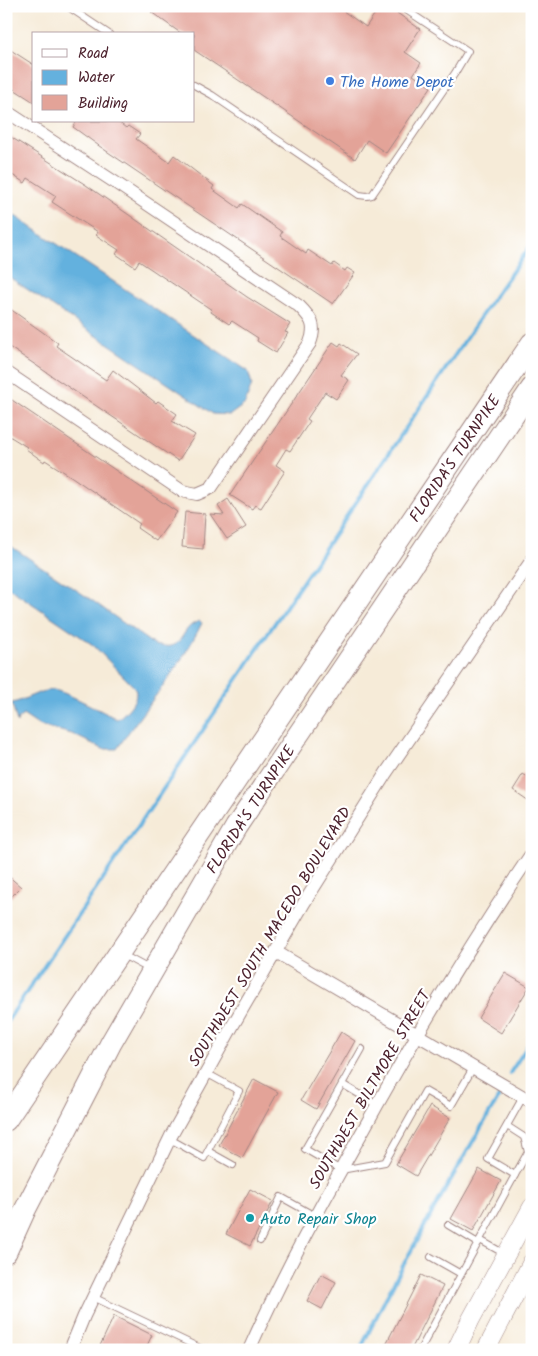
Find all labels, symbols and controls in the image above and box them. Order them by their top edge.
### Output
legend [32,32,195,122]
text: Road [78,42,109,66]
text: Water [78,66,115,90]
place label: The Home Depot [340,70,454,95]
marker: The Home Depot [324,75,336,87]
text: Building [78,92,128,116]
street label: FLORIDA'S TURNPIKE [403,389,508,528]
street label: FLORIDA'S TURNPIKE [200,740,303,879]
street label: SOUTHWEST SOUTH MACEDO BOULEVARD [182,802,358,1072]
street label: SOUTHWEST BILTMORE STREET [303,984,438,1194]
place label: Auto Repair Shop [260,1207,377,1232]
marker: Auto Repair Shop [244,1212,256,1224]

